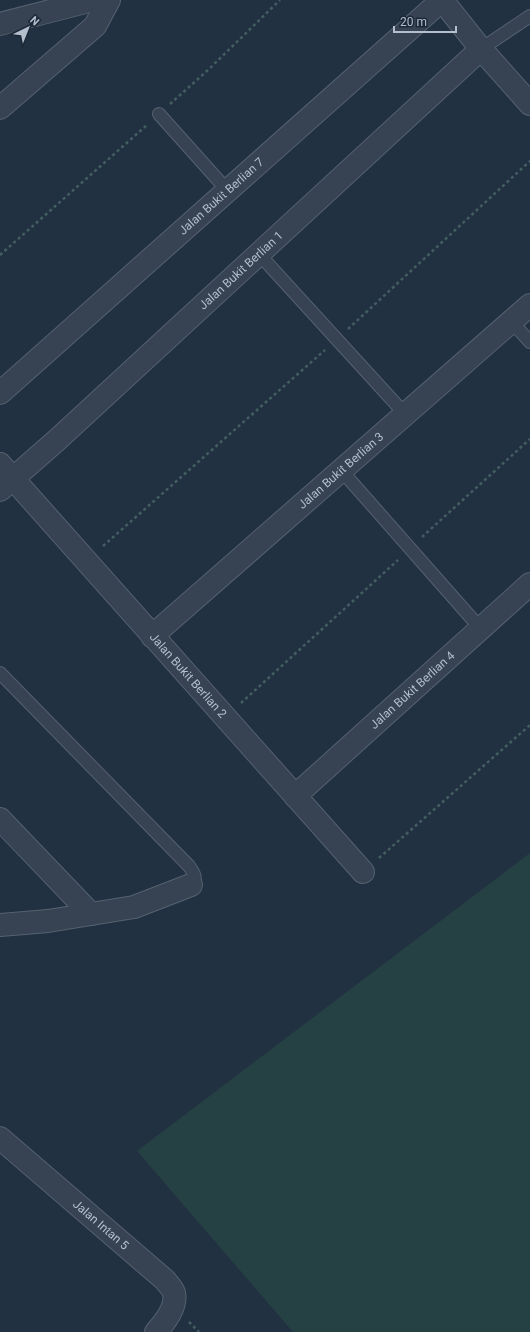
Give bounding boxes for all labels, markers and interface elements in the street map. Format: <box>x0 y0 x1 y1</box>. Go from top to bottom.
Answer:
north arrow <box>8 8 48 48</box>
scale bar <box>394 8 456 34</box>
text: N <box>27 14 42 29</box>
text: 20 m <box>400 15 427 29</box>
street label: Jalan Bukit Berlian 7 <box>176 155 267 238</box>
street label: Jalan Bukit Berlian 1 <box>196 228 286 312</box>
street label: Jalan Bukit Berlian 3 <box>295 429 386 512</box>
street label: Jalan Bukit Berlian 2 <box>147 630 230 721</box>
street label: Jalan Bukit Berlian 4 <box>367 648 458 732</box>
street label: Jalan Intan 5 <box>70 1197 132 1253</box>

